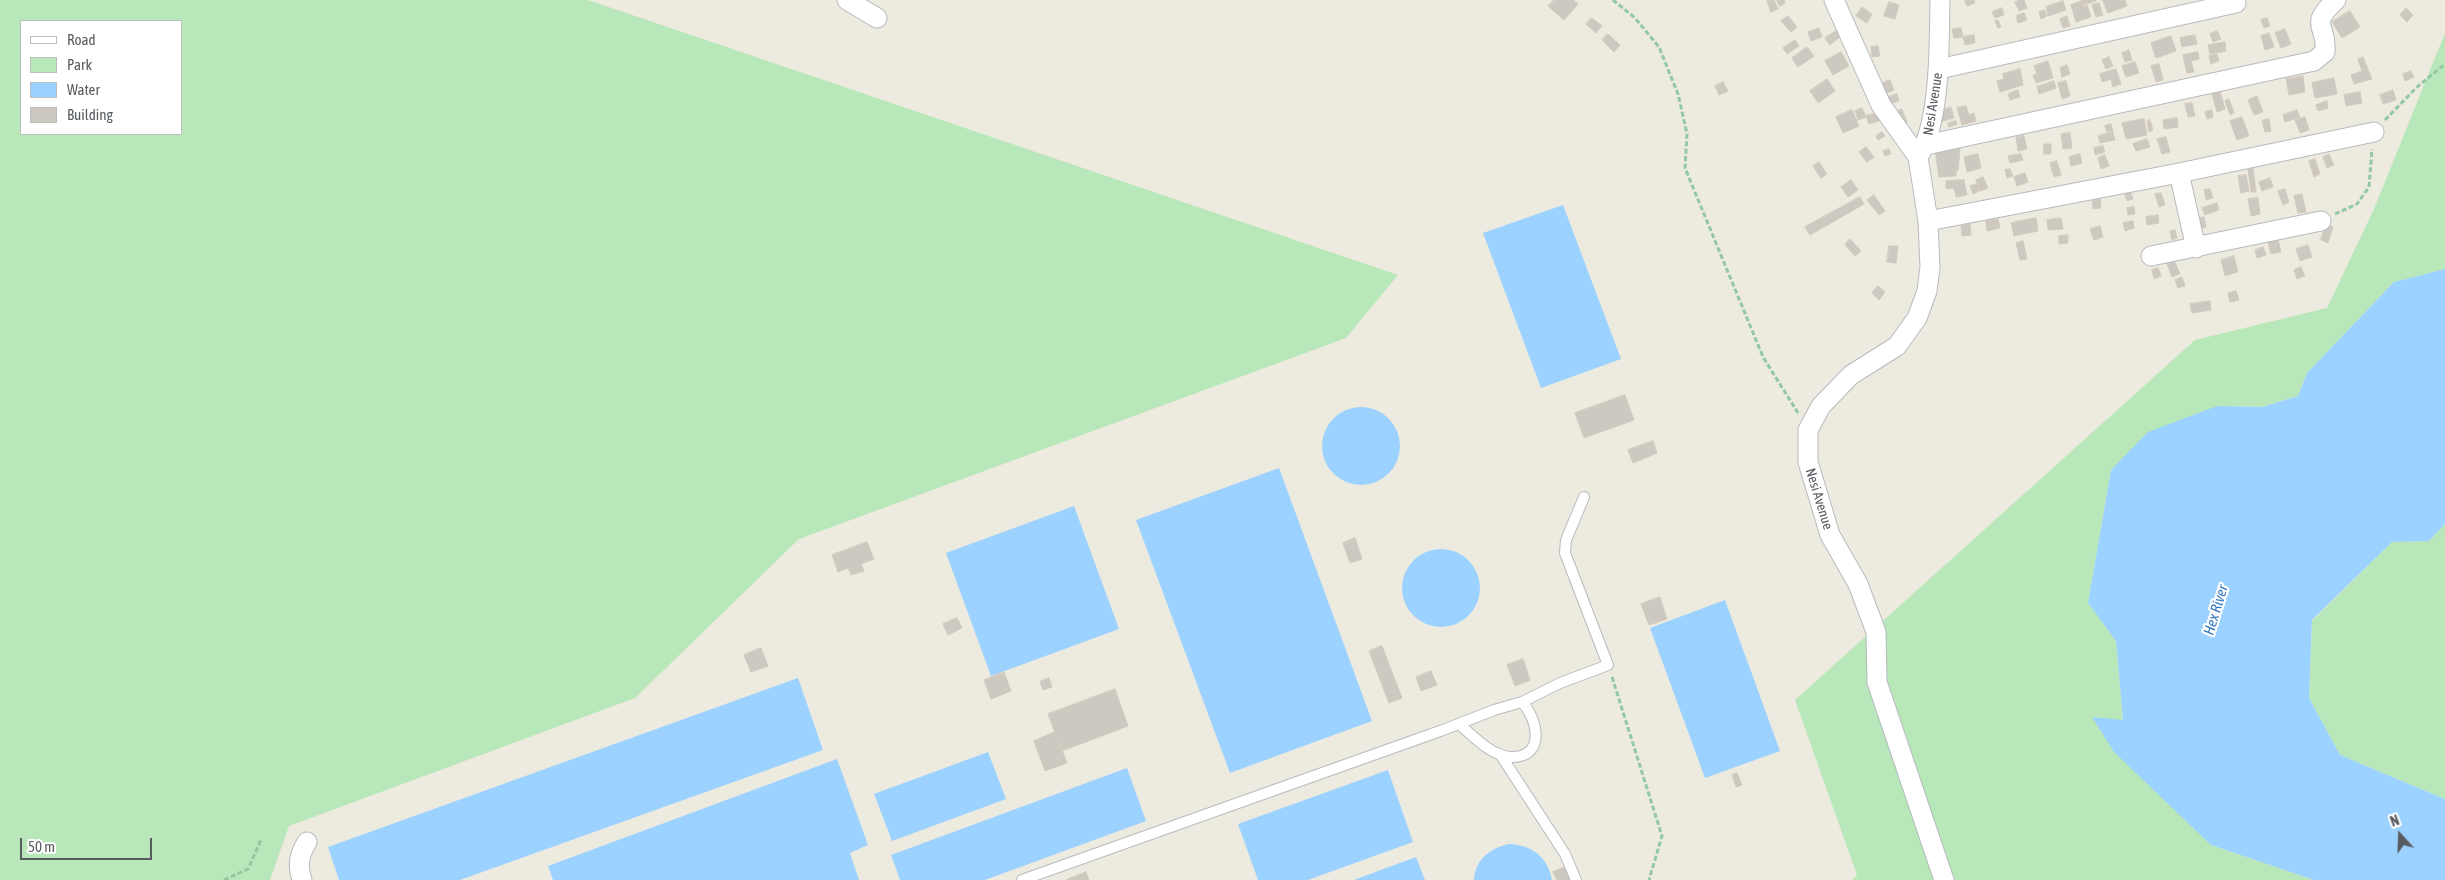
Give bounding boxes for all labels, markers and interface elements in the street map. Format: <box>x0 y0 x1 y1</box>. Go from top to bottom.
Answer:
legend <box>20 20 182 135</box>
text: Road <box>67 31 96 48</box>
text: Park <box>67 56 92 73</box>
street label: Nesi Avenue <box>1920 71 1946 137</box>
text: Water <box>67 81 100 98</box>
text: Building <box>67 106 113 123</box>
street label: Nesi Avenue <box>1802 466 1836 532</box>
water label: Hex River <box>2200 583 2232 637</box>
north arrow <box>2375 810 2425 860</box>
text: N <box>2388 812 2401 830</box>
scale bar <box>22 828 155 860</box>
text: 50 m <box>28 838 55 855</box>

